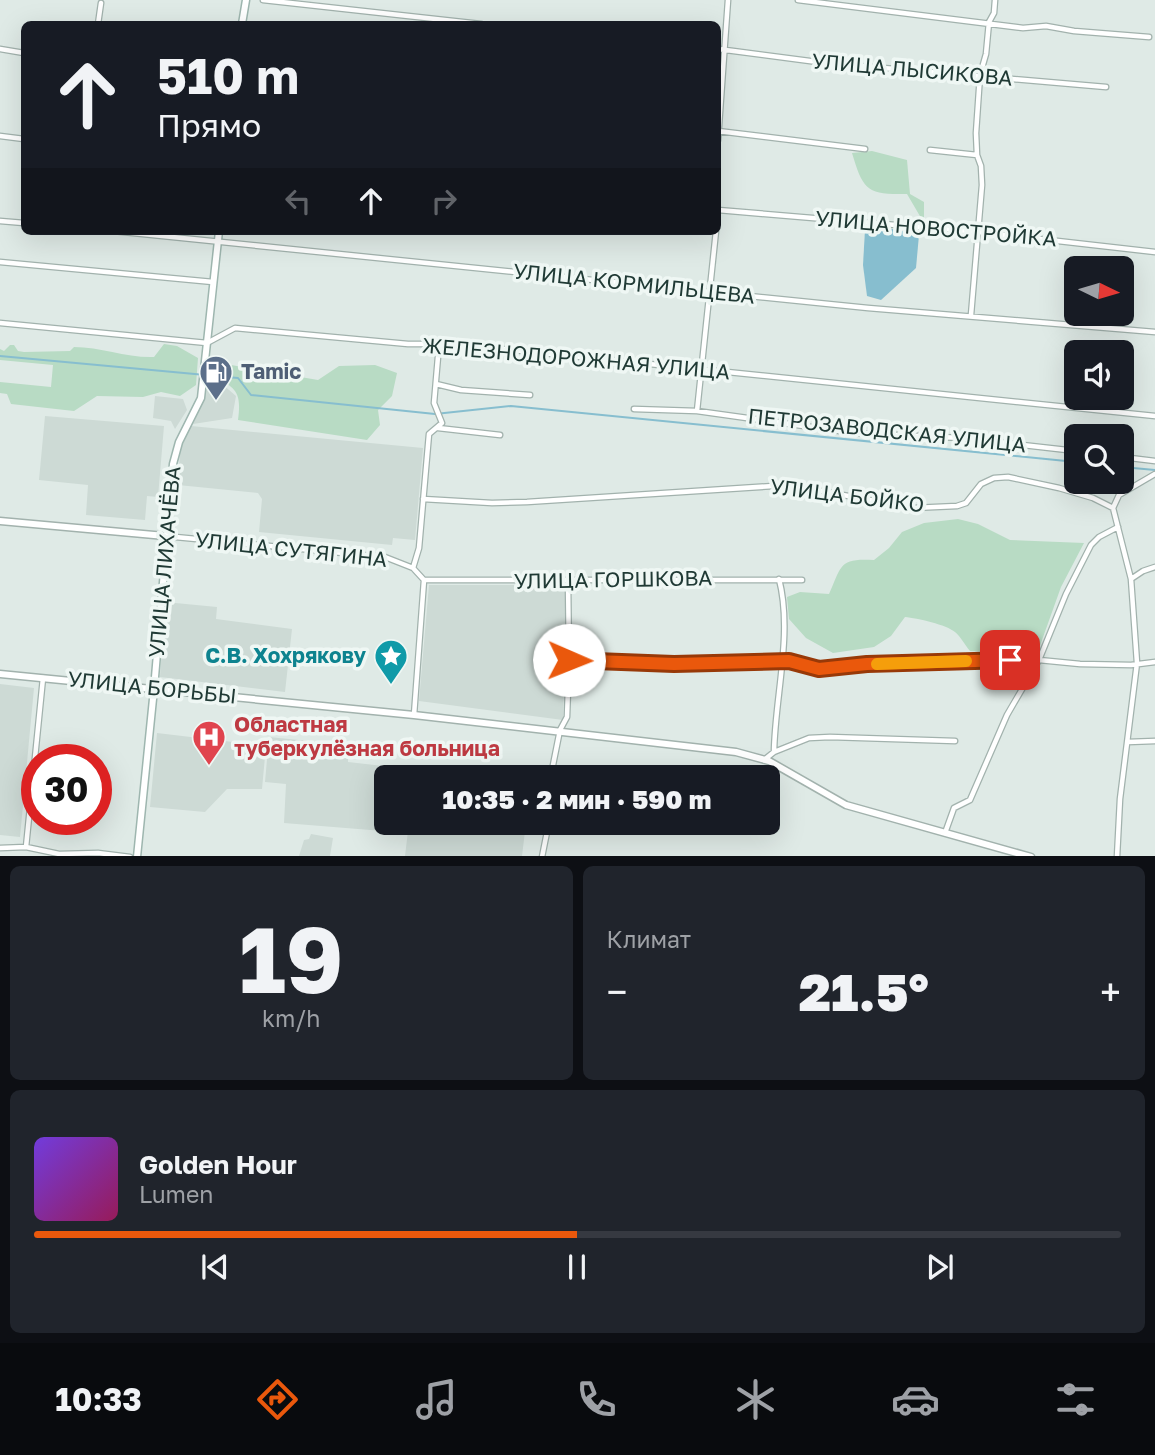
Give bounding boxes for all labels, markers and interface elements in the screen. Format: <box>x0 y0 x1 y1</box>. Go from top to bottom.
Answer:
text: 510 m <box>157 46 299 105</box>
street label: УЛИЦА ЛЫСИКОВА <box>811 47 1013 91</box>
icon: ahead <box>42 49 133 140</box>
text: Прямо <box>157 106 261 144</box>
icon: left <box>279 182 317 220</box>
icon: ahead <box>352 182 390 220</box>
icon: right <box>425 182 463 220</box>
street label: УЛИЦА НОВОСТРОЙКА <box>814 205 1058 252</box>
north arrow <box>1064 256 1134 326</box>
map controls <box>1064 256 1134 494</box>
street label: УЛИЦА КОРМИЛЬЦЕВА <box>512 257 756 309</box>
street label: ЖЕЛЕЗНОДОРОЖНАЯ УЛИЦА <box>421 332 731 384</box>
button: sound <box>1064 340 1134 410</box>
fuel station icon: Tamic <box>197 353 235 402</box>
place label: Tamic <box>241 358 301 384</box>
street label: ПЕТРОЗАВОДСКАЯ УЛИЦА <box>747 402 1028 458</box>
button: search <box>1064 424 1134 494</box>
street label: УЛИЦА ЛИХАЧЁВА <box>143 465 185 659</box>
street label: УЛИЦА БОЙКО <box>769 473 926 517</box>
street label: УЛИЦА СУТЯГИНА <box>194 526 388 572</box>
street label: УЛИЦА ГОРШКОВА <box>514 564 712 594</box>
position arrow <box>532 623 606 697</box>
pin <box>980 630 1040 690</box>
place icon: С.В. Хохрякову <box>372 637 410 686</box>
icon: arrive <box>991 641 1029 679</box>
place label: С.В. Хохрякову <box>205 642 366 668</box>
street label: УЛИЦА БОРЬБЫ <box>66 665 238 709</box>
place label: Областная туберкулёзная больница <box>234 711 500 761</box>
hospital icon: Областная туберкулёзная больница <box>190 718 228 767</box>
speed limit sign: 30 <box>21 744 112 835</box>
text: 10:35 · 2 мин · 590 m <box>443 784 711 815</box>
text: 19 <box>239 904 344 1013</box>
text: Климат <box>607 925 691 953</box>
text: 21.5° <box>799 960 929 1022</box>
text: − <box>607 969 627 1014</box>
text: + <box>1100 969 1121 1014</box>
text: km/h <box>262 1004 321 1032</box>
text: Golden Hour <box>139 1149 297 1180</box>
text: Lumen <box>139 1180 213 1208</box>
icon: previous <box>196 1248 234 1286</box>
icon: pause <box>558 1248 596 1286</box>
icon: next <box>921 1248 959 1286</box>
icon: directions <box>253 1375 302 1424</box>
icon: music <box>412 1375 461 1424</box>
icon: phone <box>572 1375 621 1424</box>
icon: climate <box>731 1375 780 1424</box>
icon: car <box>891 1375 940 1424</box>
icon: filters <box>1051 1375 1100 1424</box>
text: 10:33 <box>55 1380 142 1418</box>

